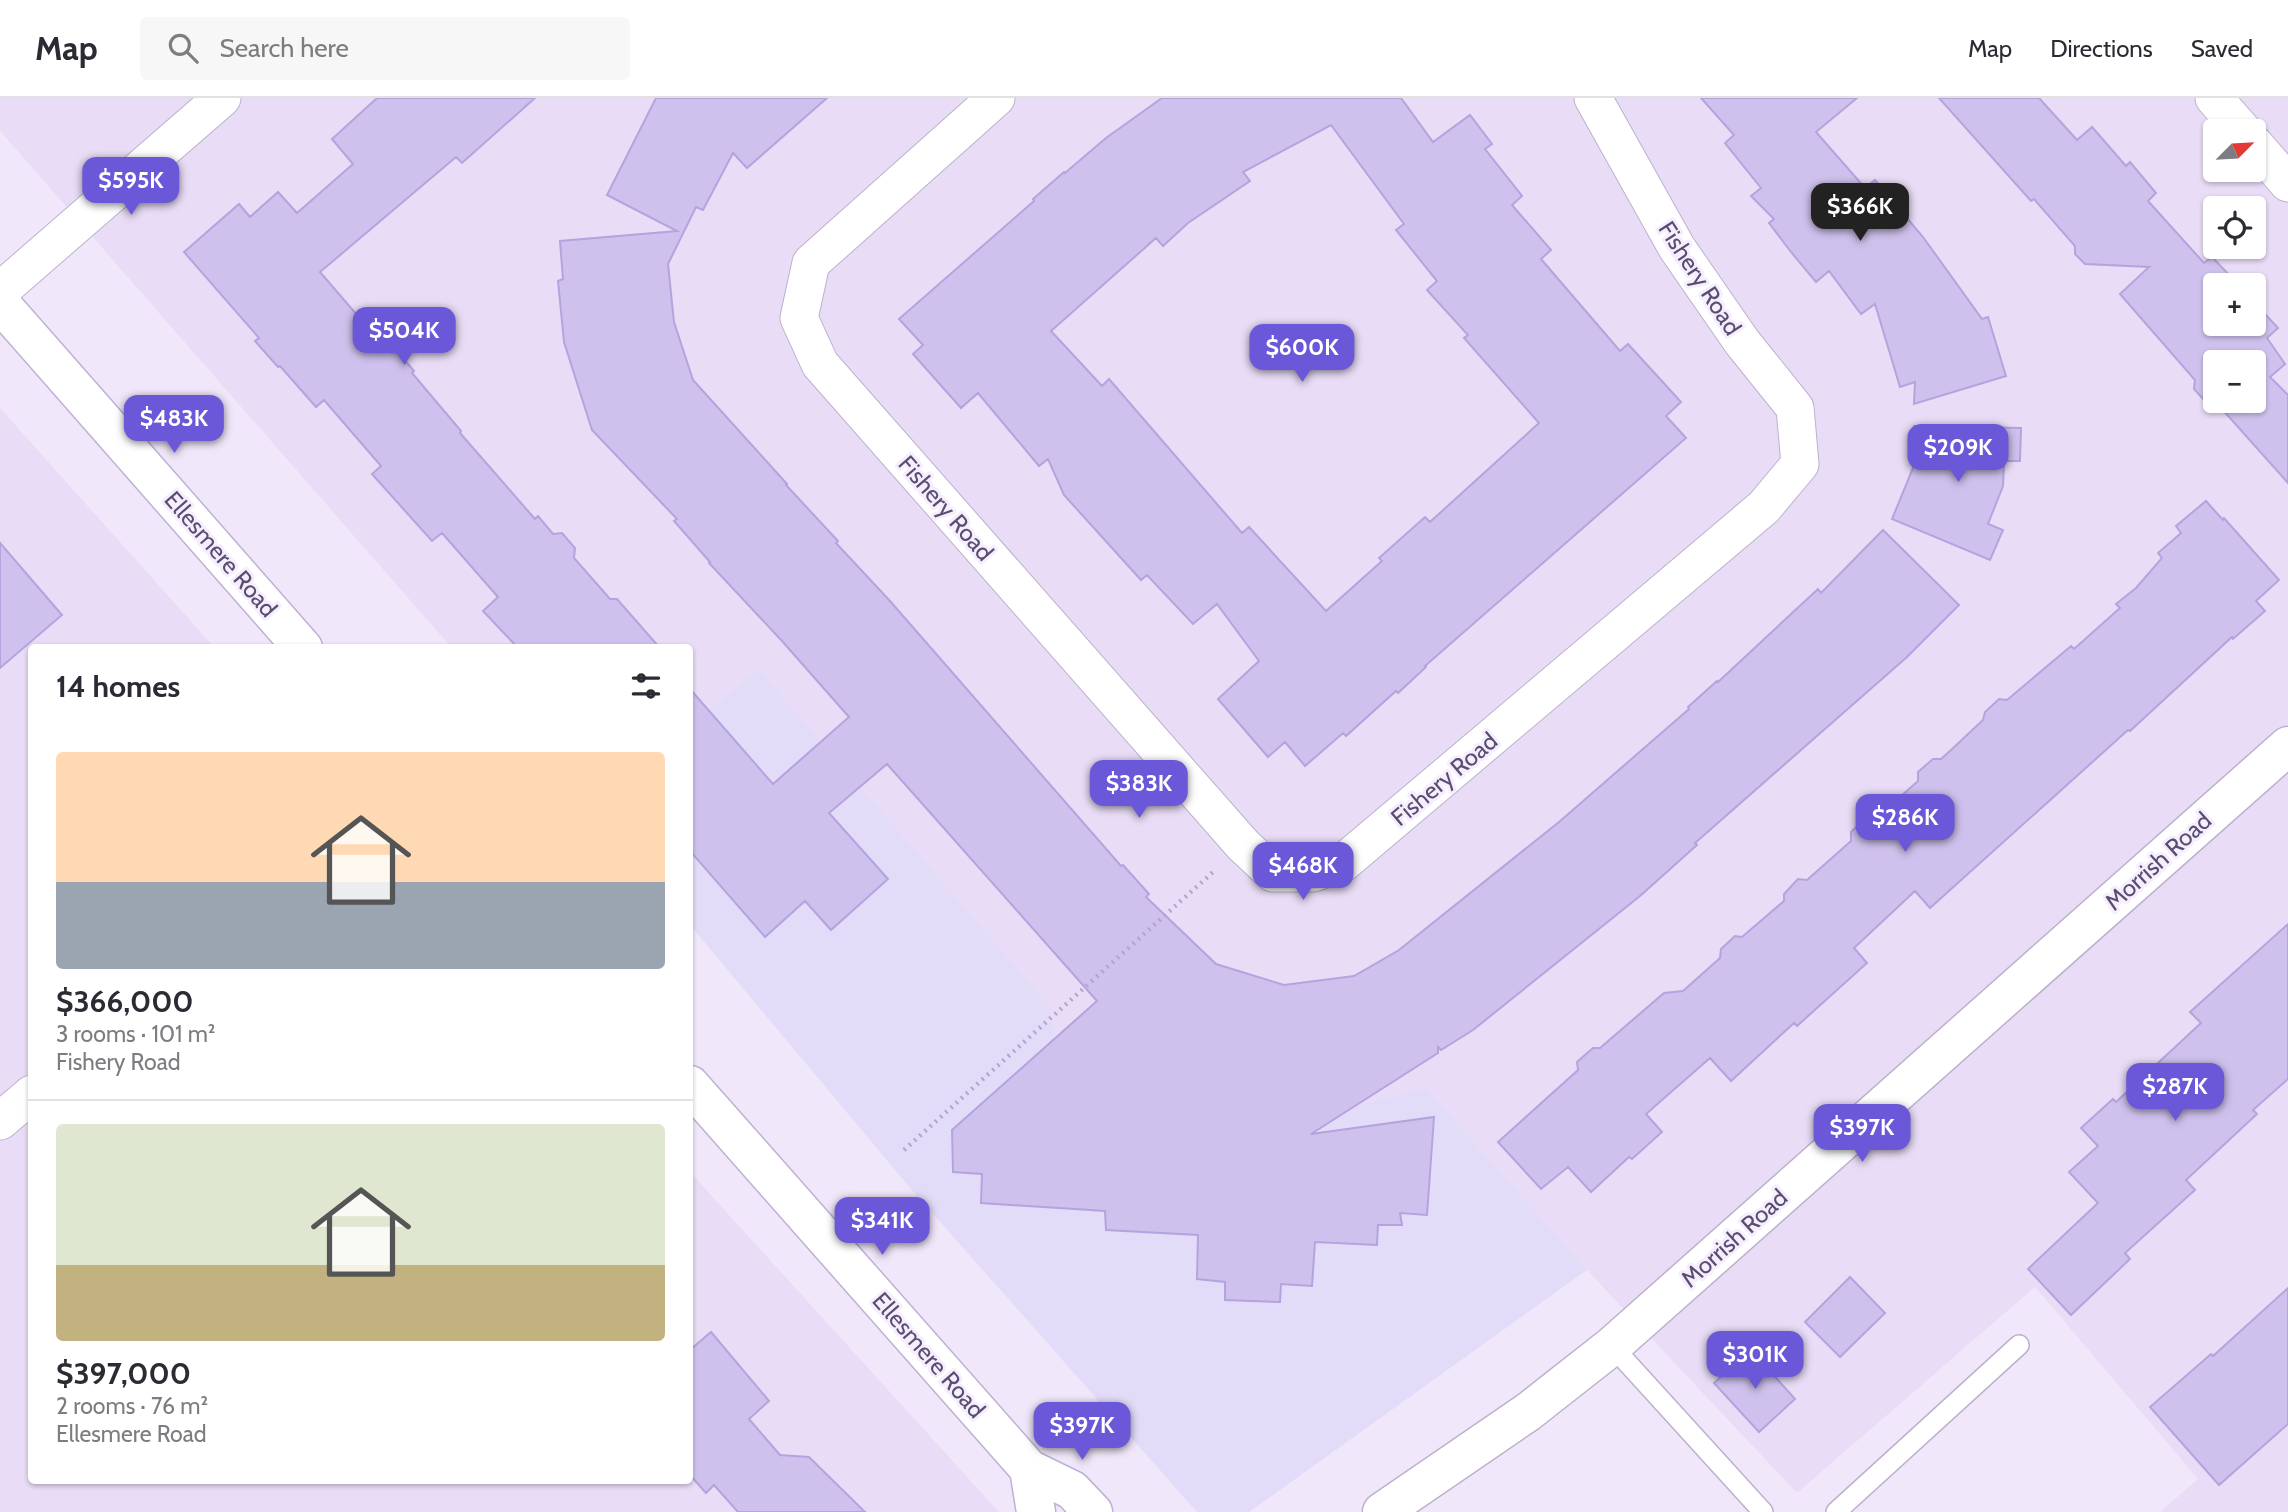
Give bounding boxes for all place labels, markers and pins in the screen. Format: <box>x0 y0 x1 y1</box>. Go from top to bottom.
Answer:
pin: $595K <box>82 158 180 217</box>
pin: $366K <box>1811 184 1909 243</box>
pin: $504K <box>355 308 453 367</box>
pin: $600K <box>1253 324 1351 384</box>
pin: $483K <box>125 396 223 455</box>
pin: $209K <box>1909 424 2007 484</box>
pin: $383K <box>1090 760 1188 820</box>
pin: $286K <box>1856 794 1954 854</box>
pin: $468K <box>1254 842 1352 902</box>
pin: $287K <box>2126 1063 2224 1123</box>
pin: $397K <box>1813 1104 1911 1164</box>
pin: $341K <box>833 1198 931 1257</box>
pin: $301K <box>1706 1332 1804 1391</box>
pin: $397K <box>1033 1402 1131 1462</box>

